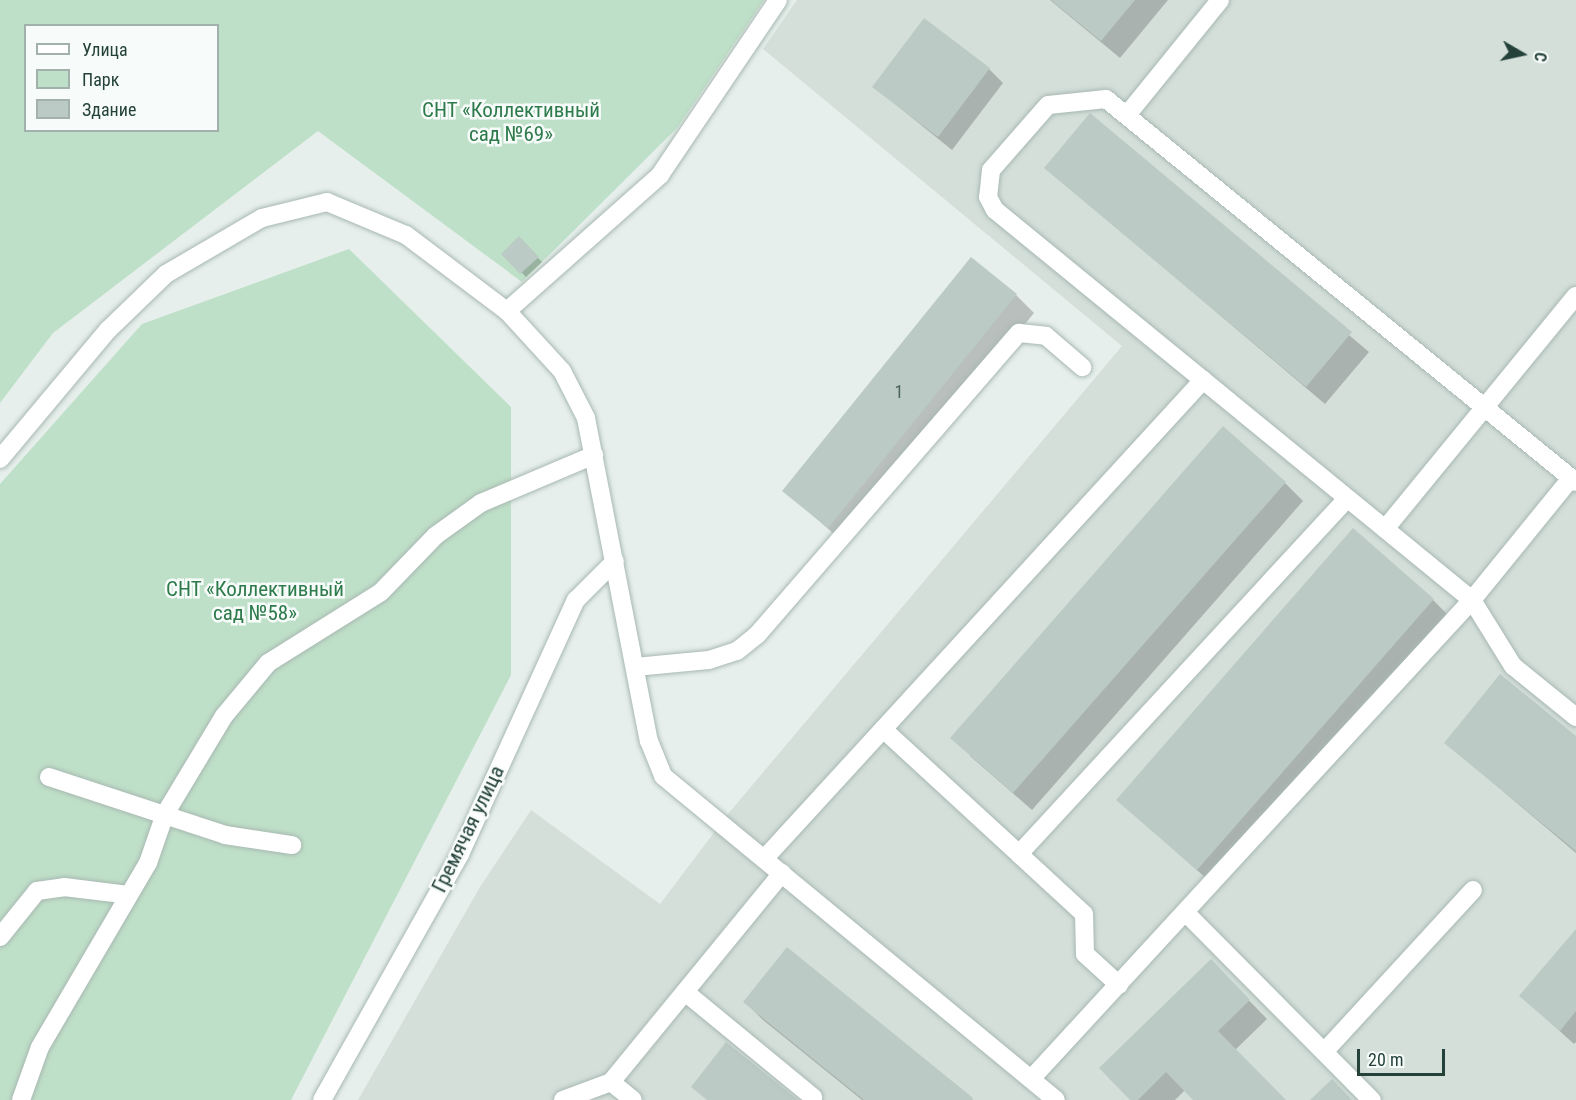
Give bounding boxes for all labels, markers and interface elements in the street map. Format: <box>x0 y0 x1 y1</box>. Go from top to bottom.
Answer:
legend <box>24 24 219 132</box>
north arrow <box>1492 24 1552 84</box>
text: Улица <box>82 39 128 60</box>
text: С <box>1530 51 1550 63</box>
text: Парк <box>82 69 119 90</box>
park label: СНТ «Коллективный сад №69» <box>422 97 600 147</box>
text: Здание <box>82 99 136 120</box>
house number: 1 <box>895 381 903 403</box>
park label: СНТ «Коллективный сад №58» <box>166 576 344 626</box>
street label: Гремячая улица <box>426 761 510 897</box>
scale bar <box>1360 1037 1448 1075</box>
text: 20 m <box>1368 1049 1403 1070</box>

